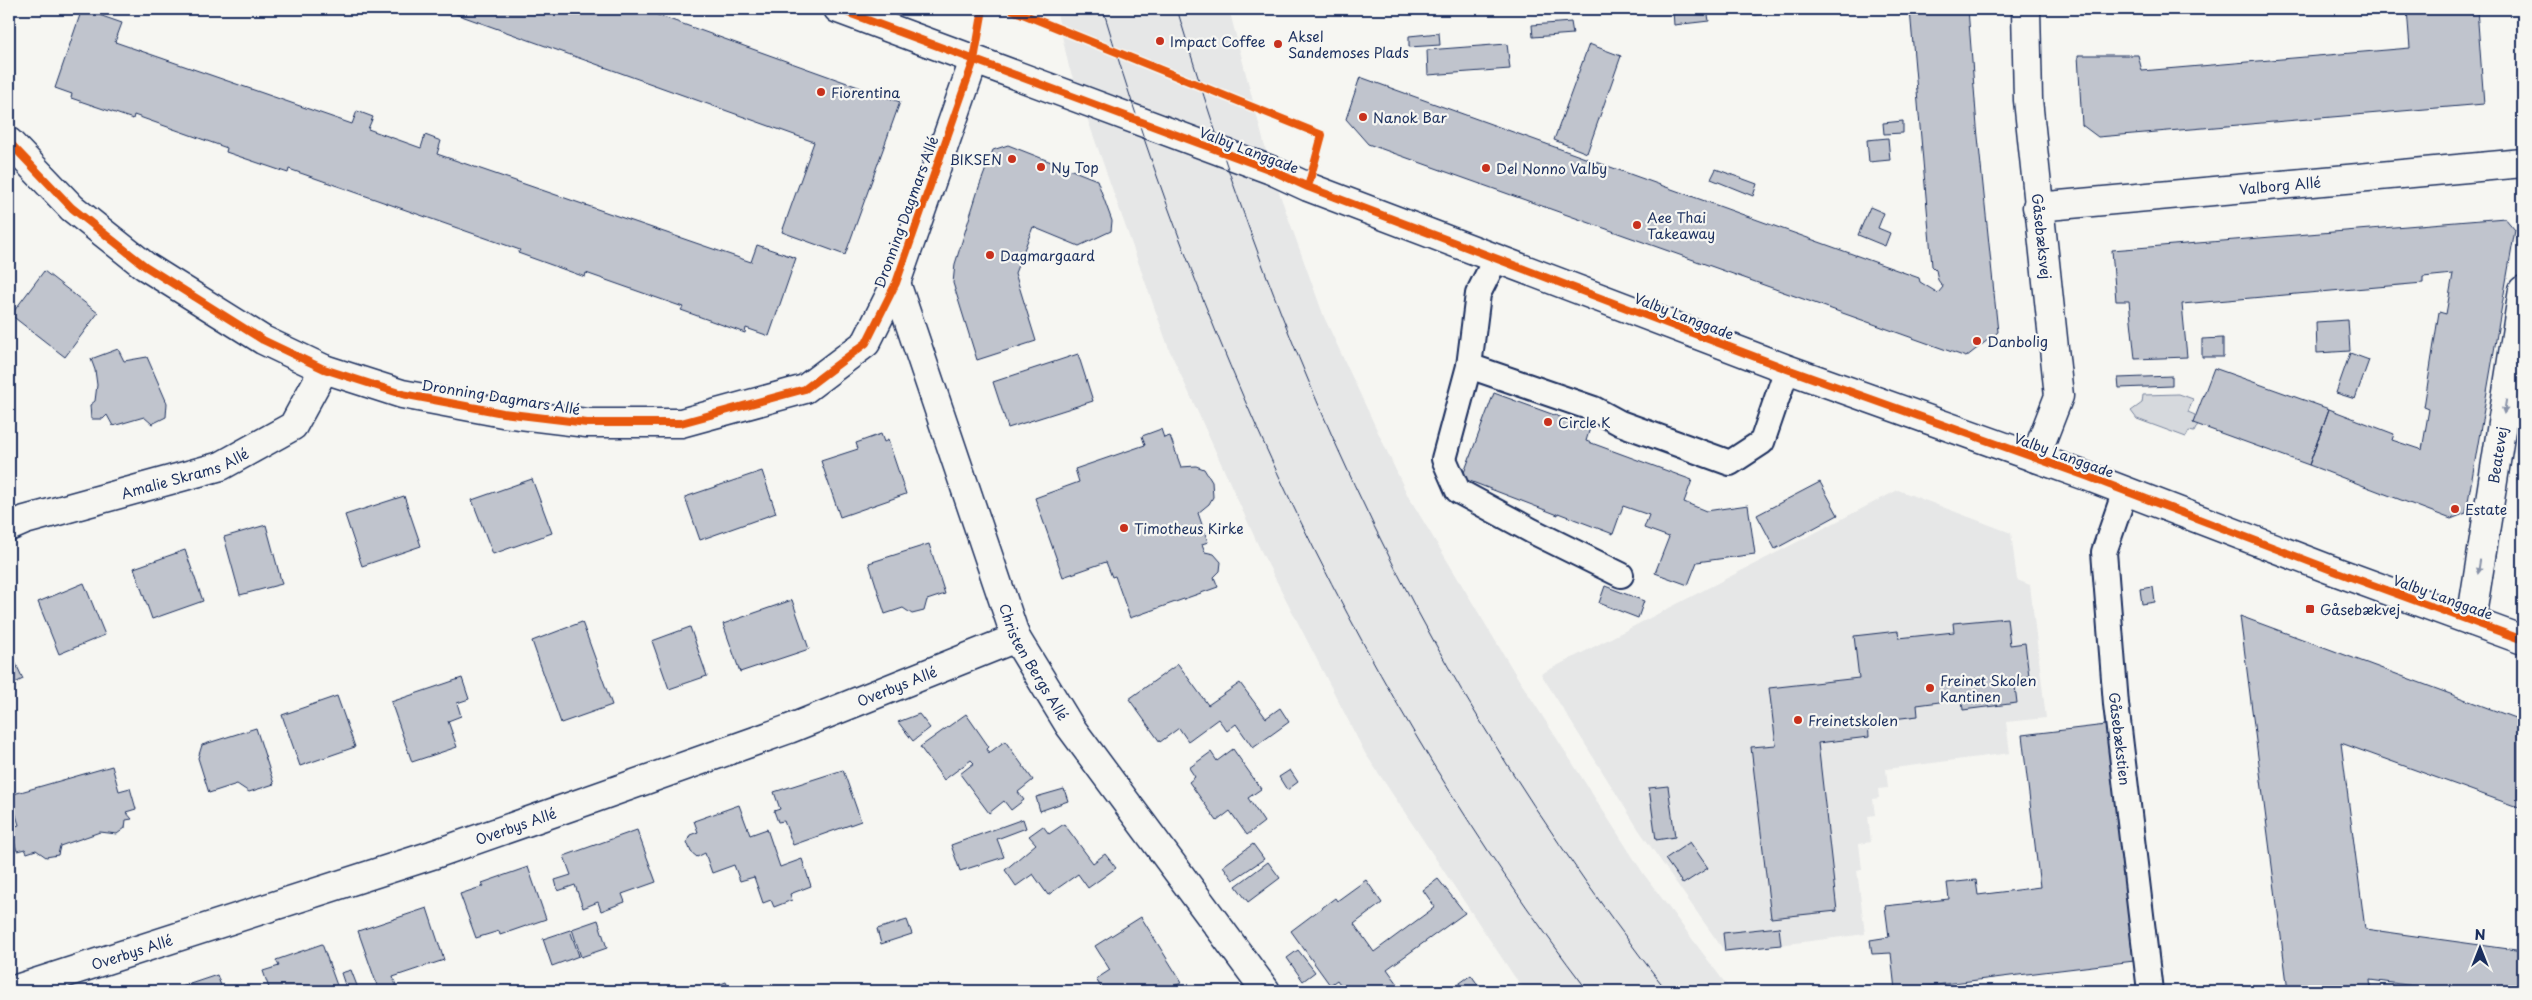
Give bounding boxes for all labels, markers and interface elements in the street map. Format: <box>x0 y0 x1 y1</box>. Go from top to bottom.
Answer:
place label: Aksel Sandemoses Plads <box>1288 26 1409 63</box>
place label: Impact Coffee <box>1170 31 1266 52</box>
marker: Impact Coffee <box>1154 35 1166 47</box>
marker: Aksel Sandemoses Plads <box>1272 38 1284 50</box>
place label: Fiorentina <box>831 82 900 103</box>
marker: Fiorentina <box>815 86 827 98</box>
place label: Nanok Bar <box>1373 107 1447 128</box>
marker: Nanok Bar <box>1357 111 1369 123</box>
street label: Valby Langgade <box>1196 121 1302 179</box>
street label: Dronning Dagmars Allé <box>869 133 943 291</box>
place label: BIKSEN <box>949 149 1002 170</box>
marker: BIKSEN <box>1006 153 1018 165</box>
place label: Ny Top <box>1051 157 1099 178</box>
place label: Del Nonno Valby <box>1496 158 1607 179</box>
marker: Ny Top <box>1035 161 1047 173</box>
marker: Del Nonno Valby <box>1480 162 1492 174</box>
street label: Valborg Allé <box>2238 171 2322 199</box>
street label: Gåsebæksvej <box>2027 192 2057 280</box>
place label: Aee Thai Takeaway <box>1647 207 1715 244</box>
marker: Aee Thai Takeaway <box>1631 219 1643 231</box>
place label: Dagmargaard <box>1000 245 1095 266</box>
marker: Dagmargaard <box>984 249 996 261</box>
street label: Valby Langgade <box>1631 287 1737 345</box>
place label: Danbolig <box>1987 331 2048 352</box>
marker: Danbolig <box>1971 335 1983 347</box>
street label: Dronning Dagmars Allé <box>420 374 582 420</box>
one-way arrow <box>2500 399 2508 415</box>
place label: Circle K <box>1558 412 1611 433</box>
marker: Circle K <box>1542 416 1554 428</box>
street label: Beatevej <box>2482 425 2512 485</box>
street label: Valby Langgade <box>2011 427 2117 483</box>
street label: Amalie Skrams Allé <box>119 442 253 504</box>
place label: Estate <box>2465 499 2507 520</box>
marker: Estate <box>2449 503 2461 515</box>
place label: Timotheus Kirke <box>1134 518 1244 539</box>
marker: Timotheus Kirke <box>1118 522 1130 534</box>
one-way arrow <box>2475 560 2483 576</box>
street label: Valby Langgade <box>2390 569 2496 625</box>
place label: Gåsebækvej <box>2320 599 2400 620</box>
street label: Christen Bergs Allé <box>995 601 1074 724</box>
marker: Gåsebækvej <box>2304 603 2316 615</box>
street label: Overbys Allé <box>854 660 940 711</box>
place label: Freinet Skolen Kantinen <box>1940 670 2037 707</box>
marker: Freinet Skolen Kantinen <box>1924 682 1936 694</box>
street label: Gåsebækstien <box>2105 691 2136 786</box>
place label: Freinetskolen <box>1808 710 1898 731</box>
marker: Freinetskolen <box>1792 714 1804 726</box>
street label: Overbys Allé <box>472 802 559 850</box>
north arrow <box>2454 922 2504 972</box>
text: N <box>2474 924 2486 945</box>
street label: Overbys Allé <box>88 929 176 975</box>

